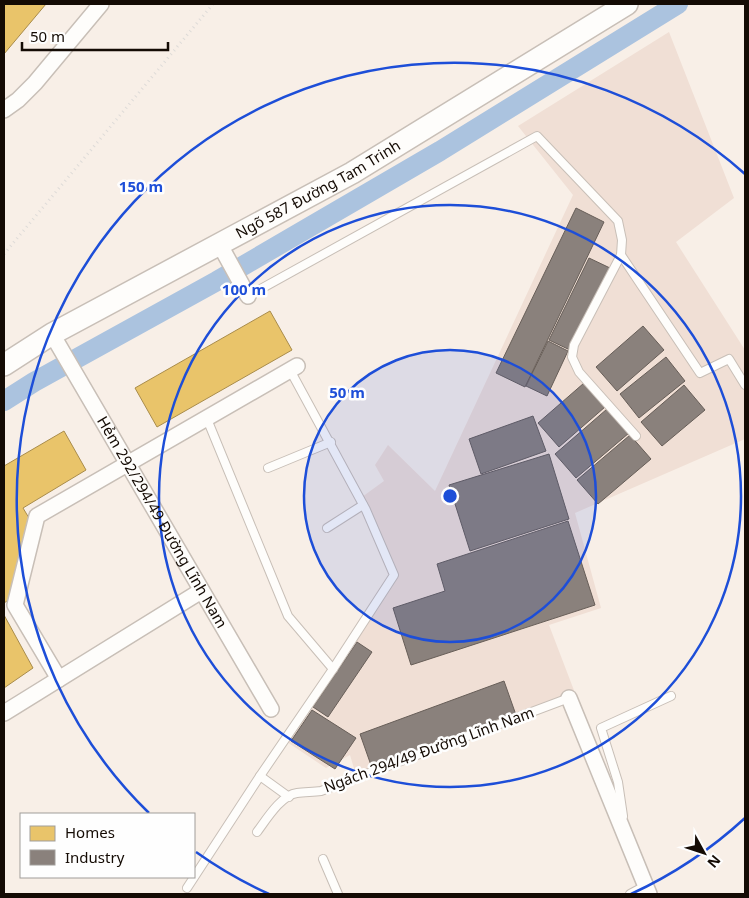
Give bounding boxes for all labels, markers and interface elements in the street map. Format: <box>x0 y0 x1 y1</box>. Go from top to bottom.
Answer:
scale bar <box>22 20 169 52</box>
text: 50 m <box>30 26 65 46</box>
street label: Ngõ 587 Đường Tam Trinh <box>232 135 404 243</box>
text: 150 m <box>119 176 163 196</box>
text: 100 m <box>222 279 266 299</box>
text: 50 m <box>329 382 365 402</box>
street label: Hẻm 292/294/49 Đường Lĩnh Nam <box>93 412 233 631</box>
centre of rings <box>441 487 459 505</box>
street label: Ngách 294/49 Đường Lĩnh Nam <box>321 702 537 797</box>
legend <box>20 813 195 878</box>
text: Homes <box>65 822 115 842</box>
north arrow <box>679 828 729 878</box>
text: Industry <box>65 847 125 867</box>
text: N <box>703 851 725 872</box>

